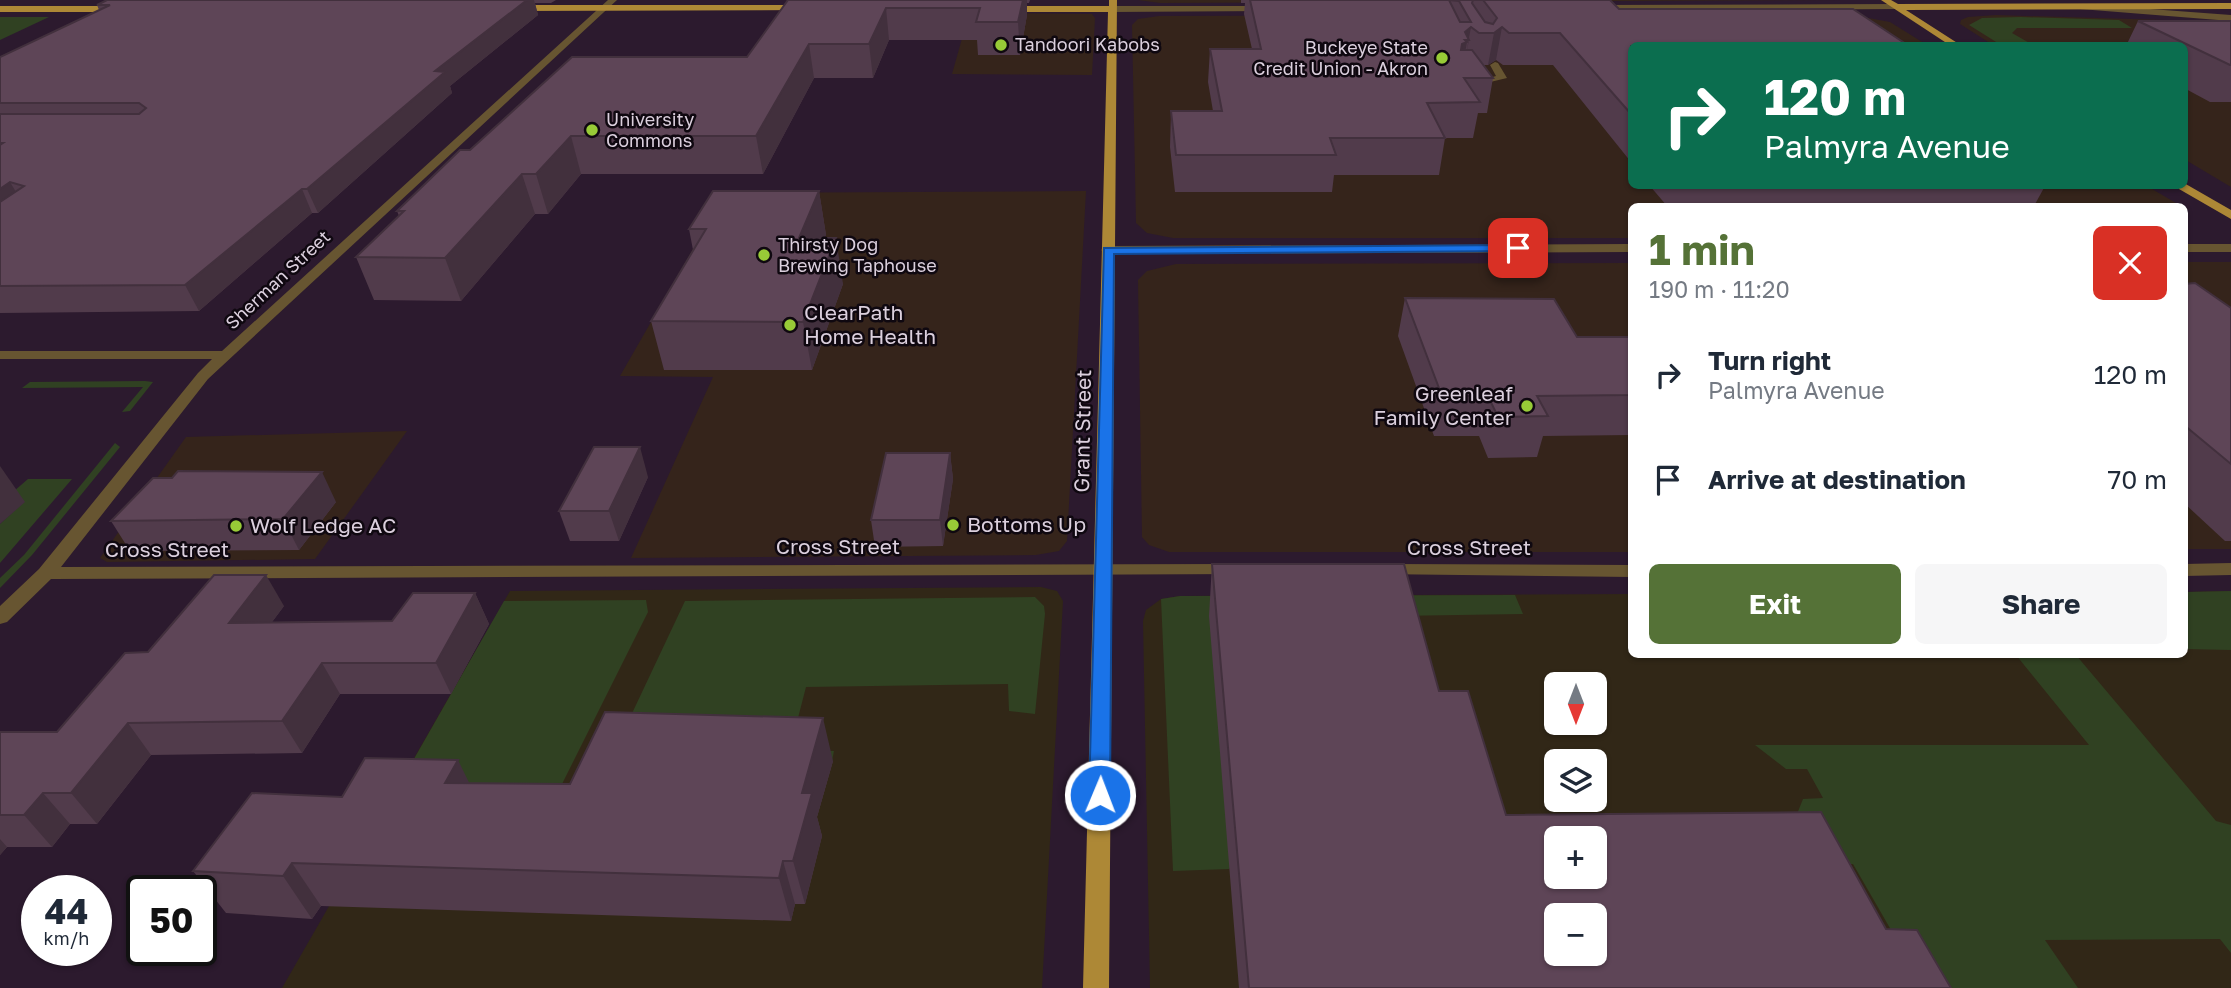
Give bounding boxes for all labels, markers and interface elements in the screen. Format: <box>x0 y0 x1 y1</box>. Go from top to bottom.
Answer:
place label: Tandoori Kabobs <box>1015 33 1160 55</box>
place label: Buckeye State Credit Union - Akron <box>1253 36 1428 79</box>
marker: Tandoori Kabobs <box>993 37 1009 53</box>
marker: Buckeye State Credit Union - Akron <box>1434 50 1450 66</box>
text: 120 m <box>1764 67 1906 126</box>
icon: right <box>1649 70 1740 161</box>
place label: University Commons <box>606 108 694 151</box>
marker: University Commons <box>584 122 600 138</box>
text: Palmyra Avenue <box>1764 127 2010 165</box>
pin <box>1488 218 1548 278</box>
text: 1 min <box>1649 224 1755 274</box>
street label: Sherman Street <box>220 225 334 333</box>
button: close <box>2093 226 2167 300</box>
icon: arrive <box>1499 229 1537 267</box>
place label: Thirsty Dog Brewing Taphouse <box>778 233 937 276</box>
marker: Thirsty Dog Brewing Taphouse <box>756 247 772 263</box>
text: 190 m · 11:20 <box>1649 275 1790 303</box>
place label: ClearPath Home Health <box>804 299 936 349</box>
marker: ClearPath Home Health <box>782 317 798 333</box>
text: Turn right <box>1708 345 1831 376</box>
icon: right <box>1649 356 1687 394</box>
text: 120 m <box>2094 359 2167 390</box>
street label: Grant Street <box>1068 369 1096 493</box>
text: Palmyra Avenue <box>1708 376 1885 404</box>
place label: Greenleaf Family Center <box>1374 380 1513 430</box>
marker: Greenleaf Family Center <box>1519 398 1535 414</box>
icon: arrive <box>1649 461 1687 499</box>
text: Arrive at destination <box>1708 464 1966 495</box>
text: 70 m <box>2108 464 2167 495</box>
place label: Bottoms Up <box>967 511 1086 537</box>
place label: Wolf Ledge AC <box>250 512 396 538</box>
marker: Bottoms Up <box>945 517 961 533</box>
marker: Wolf Ledge AC <box>228 518 244 534</box>
street label: Cross Street <box>776 533 900 559</box>
street label: Cross Street <box>1407 534 1531 560</box>
street label: Cross Street <box>105 536 229 562</box>
button: Exit <box>1649 564 1901 644</box>
button: Share <box>1915 564 2167 644</box>
north arrow <box>1544 672 1606 735</box>
map controls <box>1544 672 1607 966</box>
button: layers <box>1544 749 1607 812</box>
position arrow <box>1063 758 1137 832</box>
button: + <box>1544 826 1607 889</box>
speed limit sign: 50 <box>126 875 217 966</box>
text: 44 <box>45 890 88 932</box>
button: − <box>1544 903 1607 966</box>
text: km/h <box>44 927 89 949</box>

